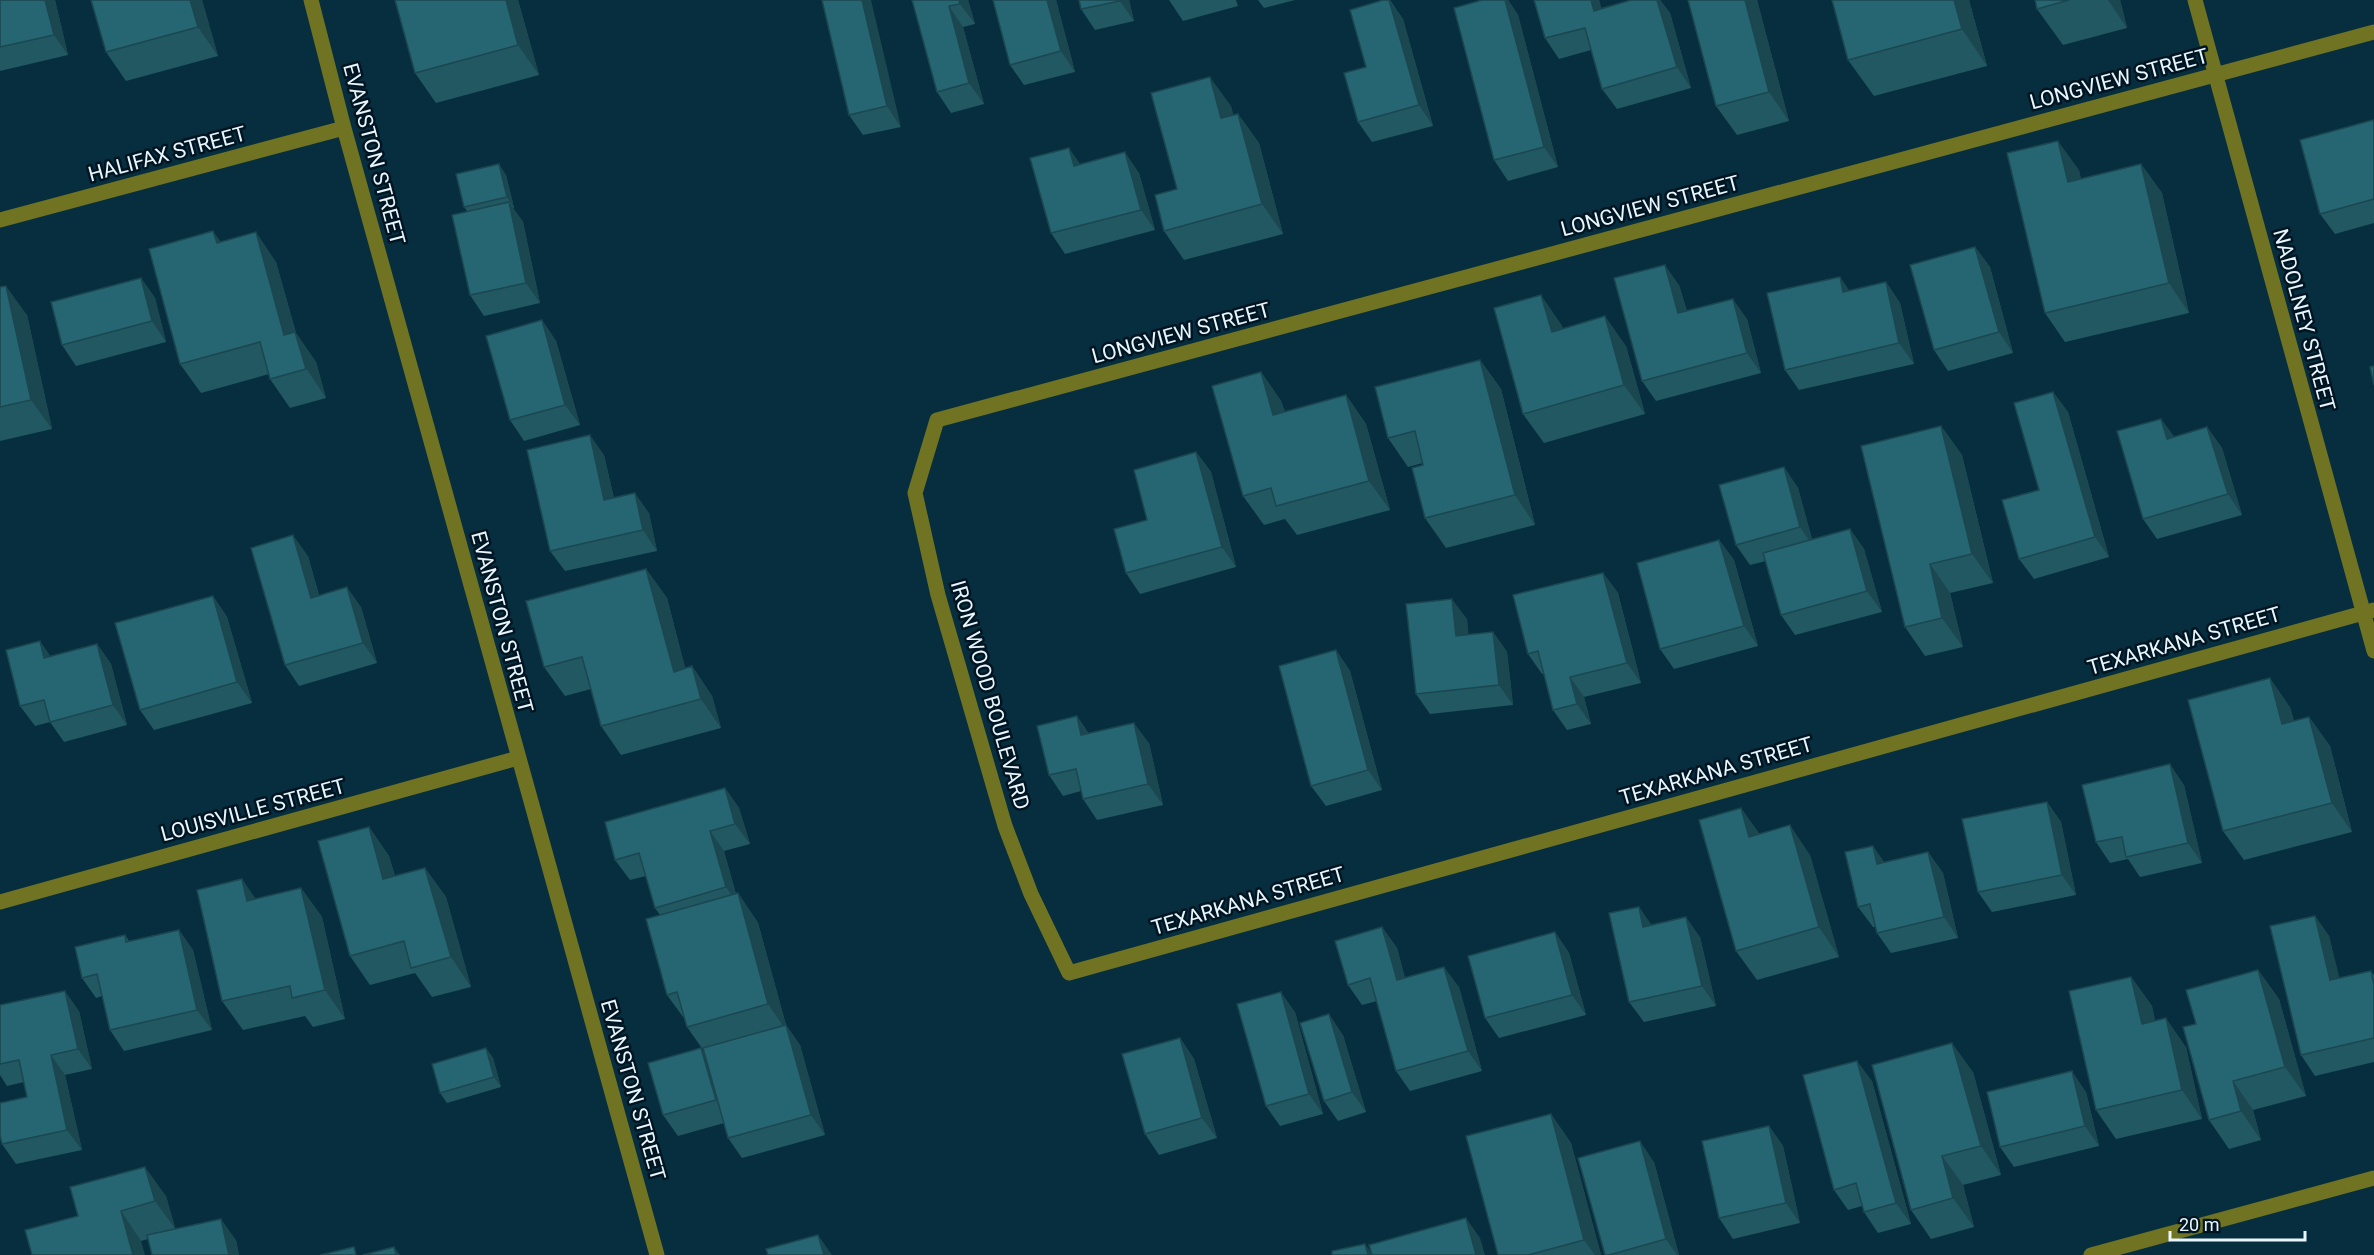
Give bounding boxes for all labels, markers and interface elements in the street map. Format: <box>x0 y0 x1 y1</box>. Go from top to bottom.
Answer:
street label: LONGVIEW STREET <box>2027 44 2211 114</box>
street label: EVANSTON STREET <box>338 61 410 248</box>
street label: HALIFAX STREET <box>85 121 249 187</box>
street label: LONGVIEW STREET <box>1558 171 1742 241</box>
street label: NADOLNEY STREET <box>2268 226 2340 414</box>
street label: LONGVIEW STREET <box>1089 298 1273 368</box>
street label: EVANSTON STREET <box>466 529 538 716</box>
street label: IRON WOOD BOULEVARD <box>946 578 1034 812</box>
street label: TEXARKANA STREET <box>2085 602 2284 680</box>
street label: TEXARKANA STREET <box>1617 732 1816 810</box>
street label: LOUISVILLE STREET <box>158 774 348 846</box>
street label: TEXARKANA STREET <box>1149 862 1348 940</box>
street label: EVANSTON STREET <box>596 997 670 1184</box>
scale bar <box>2170 1204 2305 1242</box>
text: 20 m <box>2179 1214 2219 1235</box>

